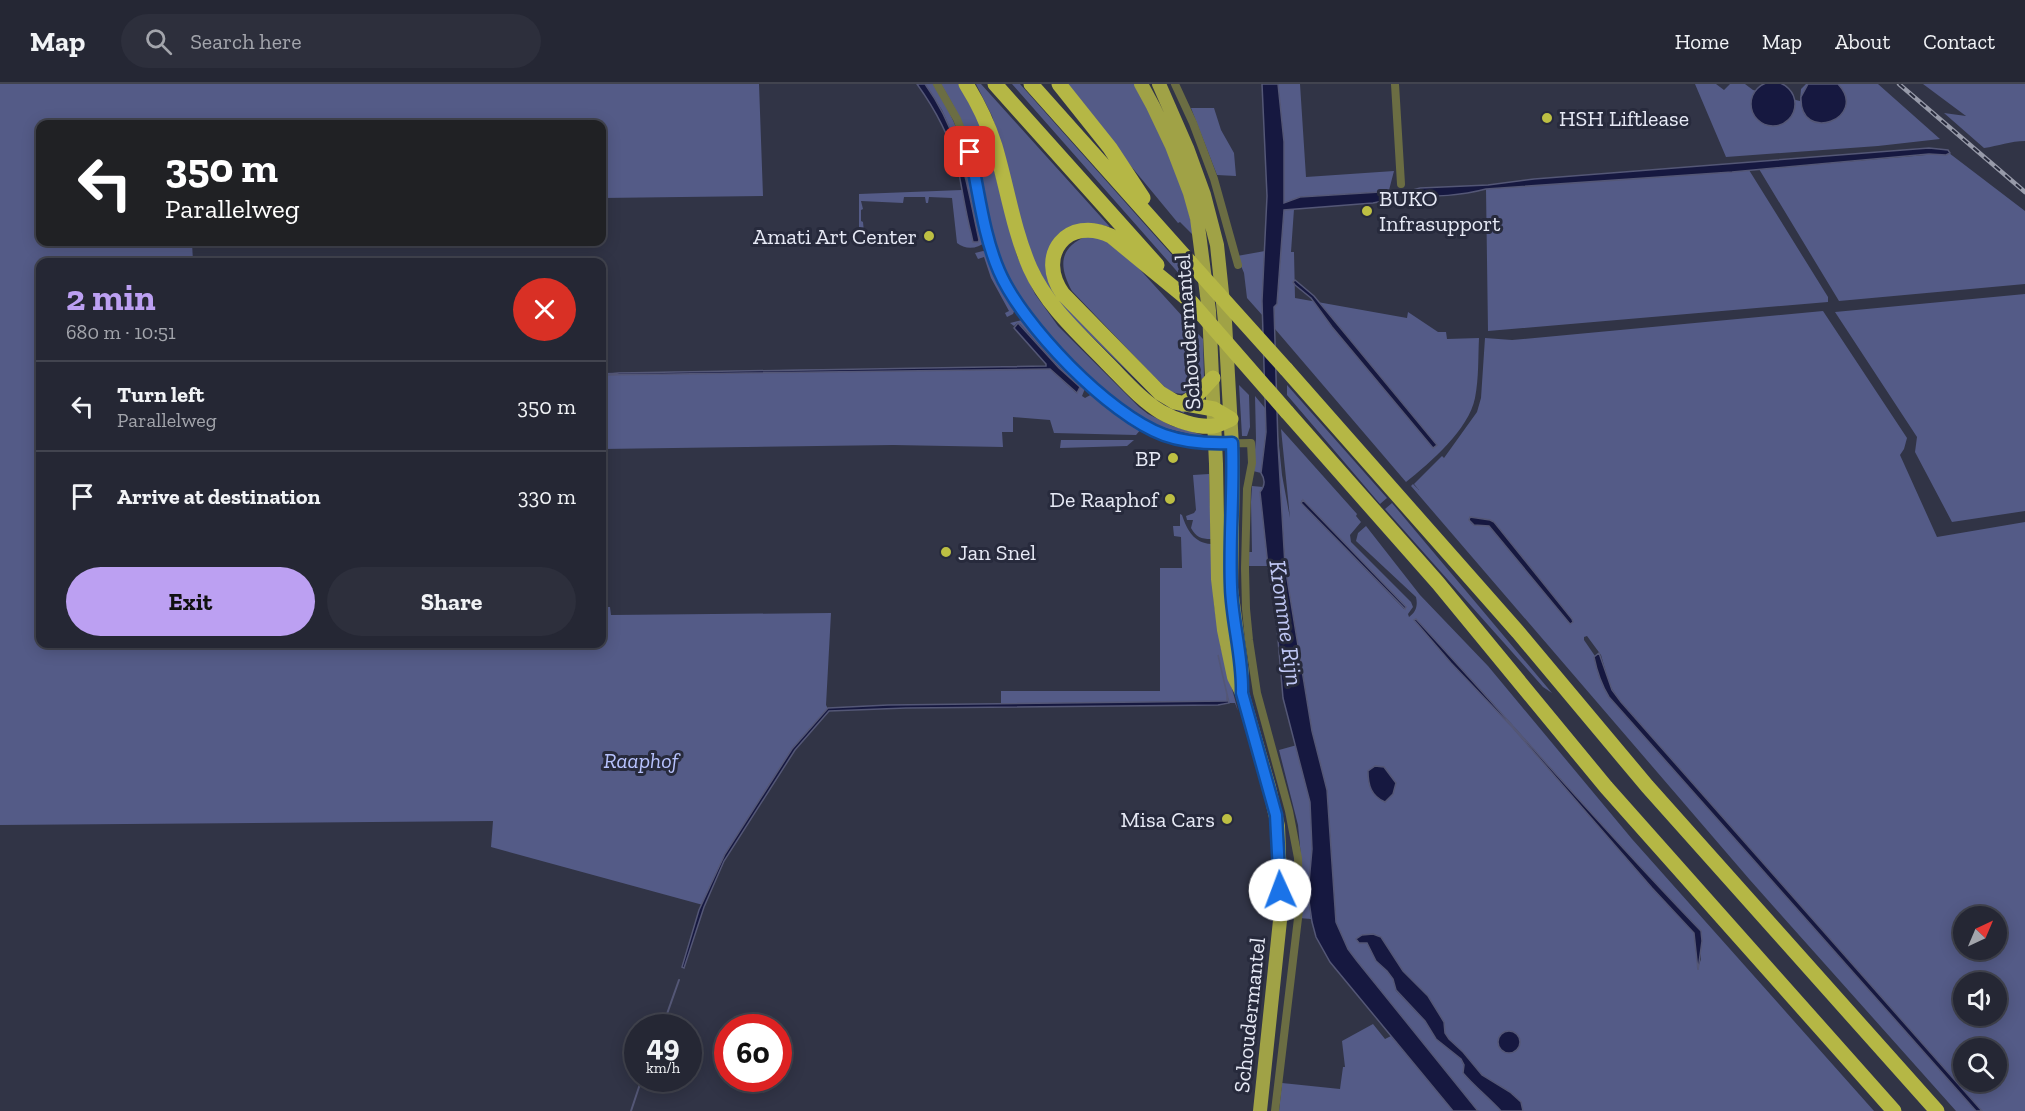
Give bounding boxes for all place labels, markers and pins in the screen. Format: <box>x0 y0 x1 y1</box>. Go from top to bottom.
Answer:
place label: HSH Liftlease <box>1559 105 1689 132</box>
marker: HSH Liftlease <box>1540 111 1554 125</box>
pin <box>944 126 995 177</box>
place label: BUKO Infrasupport <box>1379 185 1501 237</box>
marker: BUKO Infrasupport <box>1360 204 1374 218</box>
place label: Amati Art Center <box>753 223 917 250</box>
marker: Amati Art Center <box>922 229 936 243</box>
place label: BP <box>1135 445 1161 472</box>
marker: BP <box>1166 451 1180 465</box>
place label: De Raaphof <box>1050 486 1160 513</box>
marker: De Raaphof <box>1163 492 1177 506</box>
place label: Jan Snel <box>958 539 1036 566</box>
marker: Jan Snel <box>939 545 953 559</box>
place label: Misa Cars <box>1120 806 1215 833</box>
marker: Misa Cars <box>1220 812 1234 826</box>

